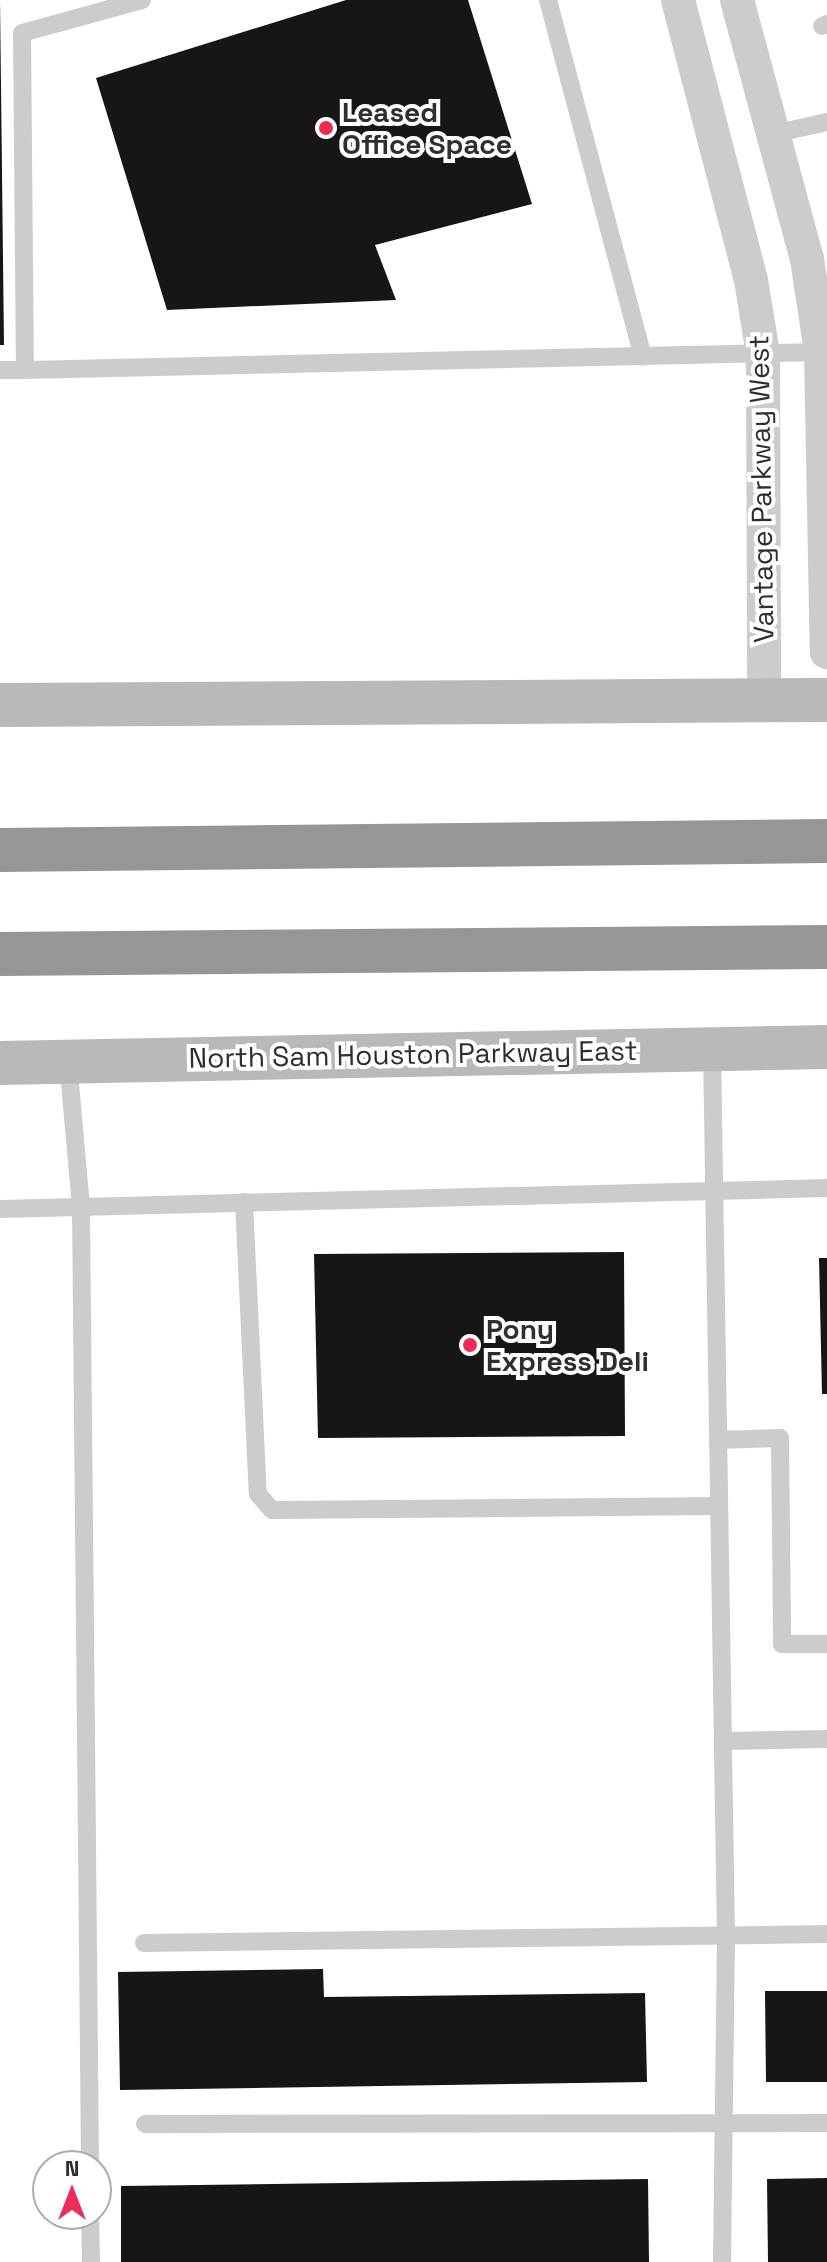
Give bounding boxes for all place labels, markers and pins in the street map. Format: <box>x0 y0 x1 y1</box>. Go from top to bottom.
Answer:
place label: Leased Office Space <box>342 95 512 161</box>
marker: Leased Office Space <box>317 119 335 137</box>
place label: Pony Express Deli <box>486 1312 649 1378</box>
marker: Pony Express Deli <box>461 1336 479 1354</box>

